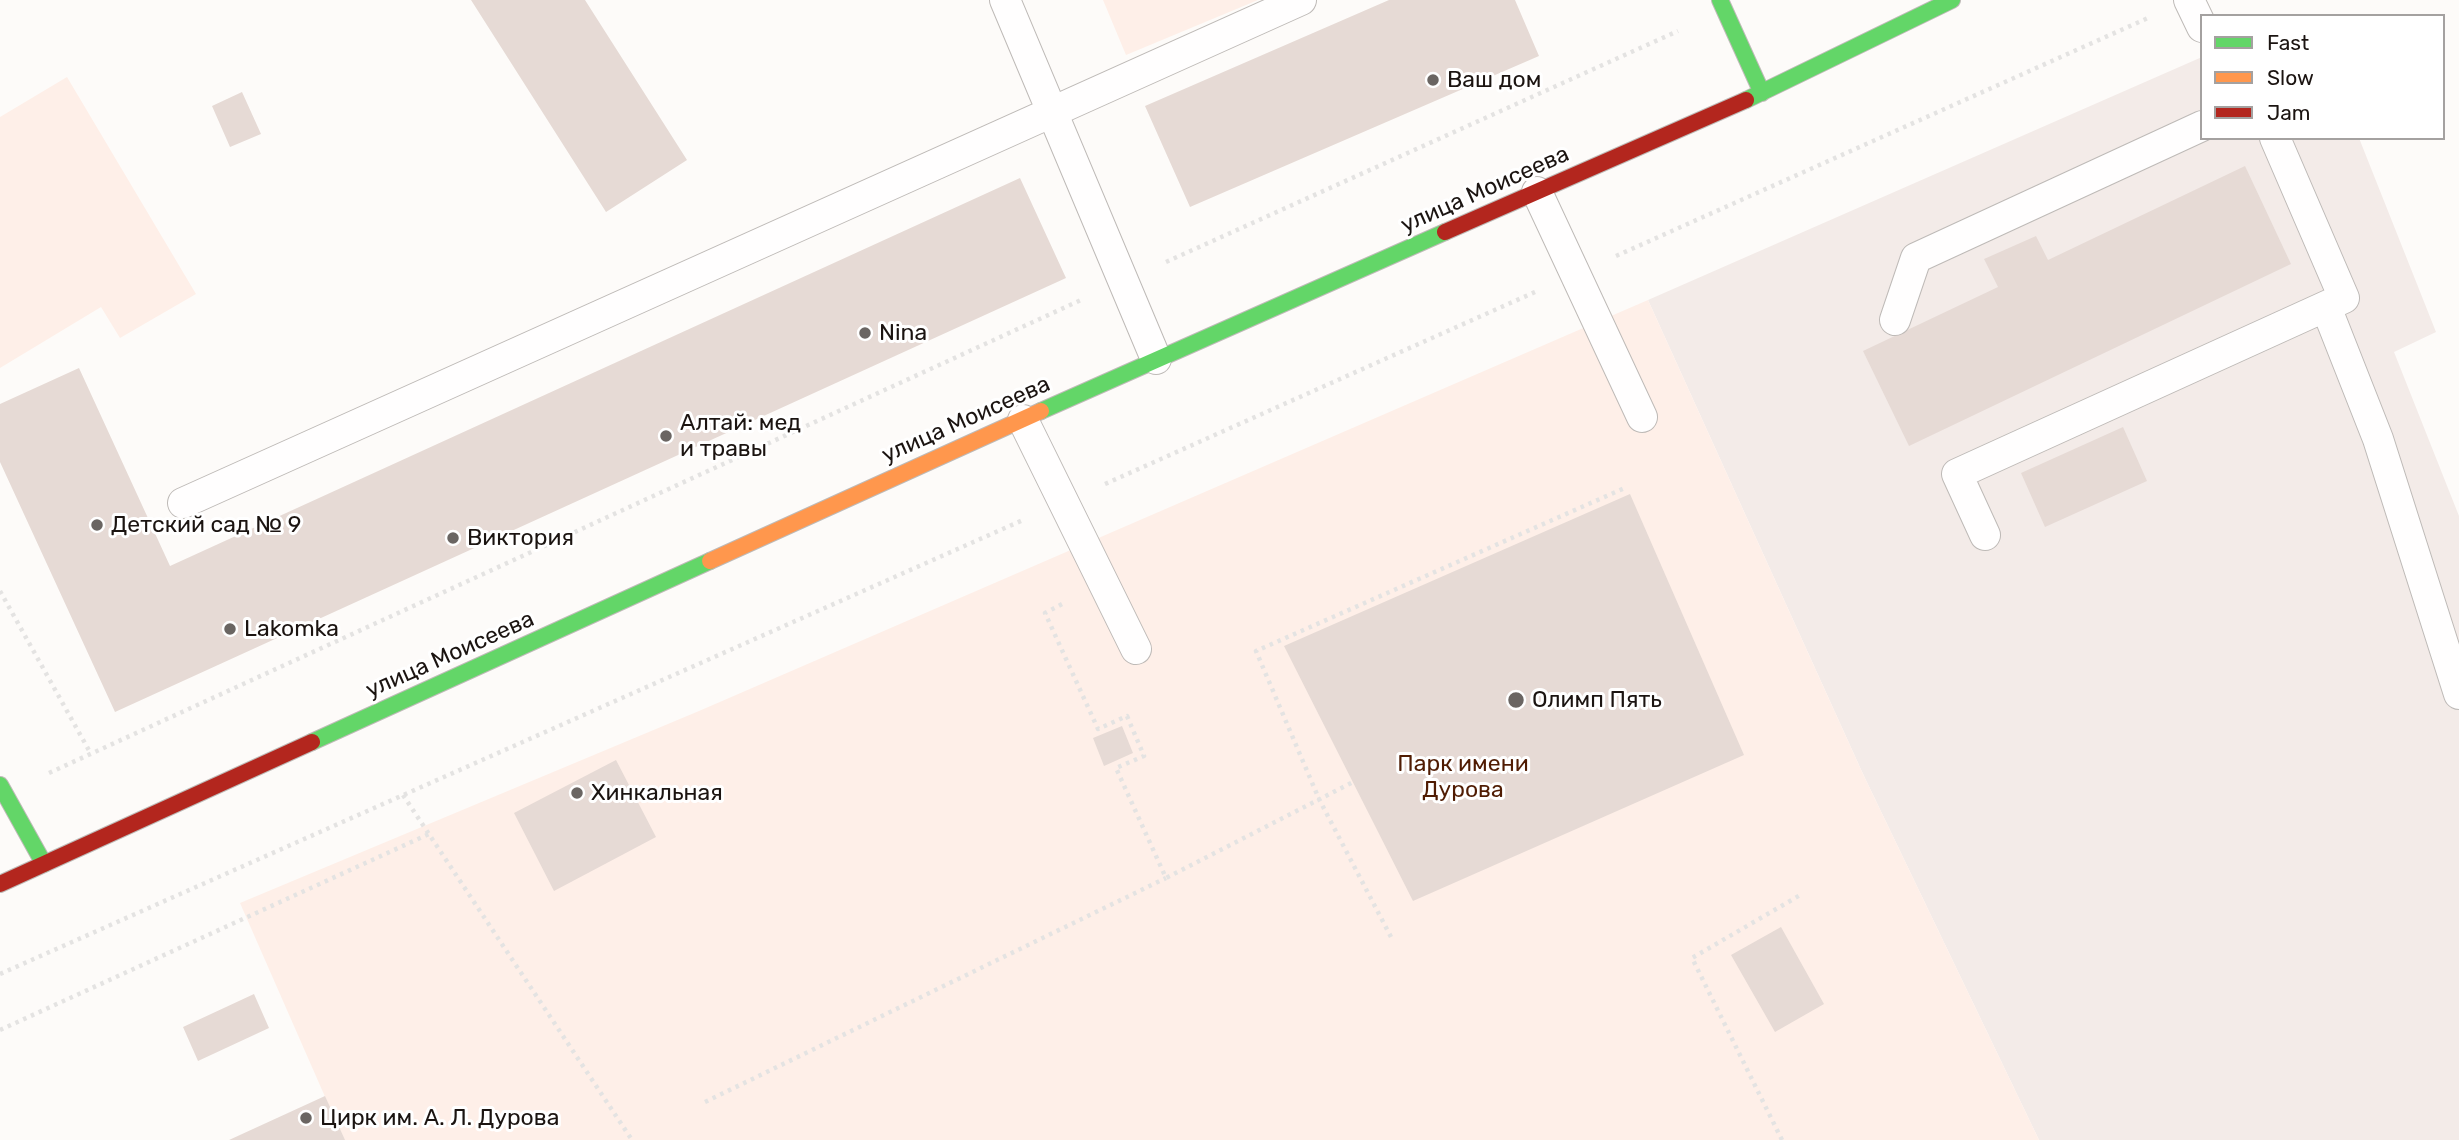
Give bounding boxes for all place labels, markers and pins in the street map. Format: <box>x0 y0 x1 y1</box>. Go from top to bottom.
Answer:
place label: Ваш дом <box>1447 66 1541 94</box>
marker: Ваш дом <box>1425 72 1441 88</box>
place label: Nina <box>879 319 927 347</box>
marker: Nina <box>857 325 873 341</box>
place label: Алтай: мед и травы <box>680 409 801 463</box>
marker: Алтай: мед и травы <box>658 428 674 444</box>
place label: Детский сад № 9 <box>111 511 301 539</box>
marker: Детский сад № 9 <box>89 517 105 533</box>
place label: Виктория <box>467 524 574 552</box>
marker: Виктория <box>445 530 461 546</box>
place label: Lakomka <box>244 615 339 643</box>
marker: Lakomka <box>222 621 238 637</box>
place label: Олимп Пять <box>1532 686 1662 714</box>
marker: Олимп Пять <box>1506 690 1526 710</box>
place label: Хинкальная <box>591 779 723 807</box>
marker: Хинкальная <box>569 785 585 801</box>
place label: Цирк им. А. Л. Дурова <box>320 1104 559 1132</box>
marker: Цирк им. А. Л. Дурова <box>298 1110 314 1126</box>

